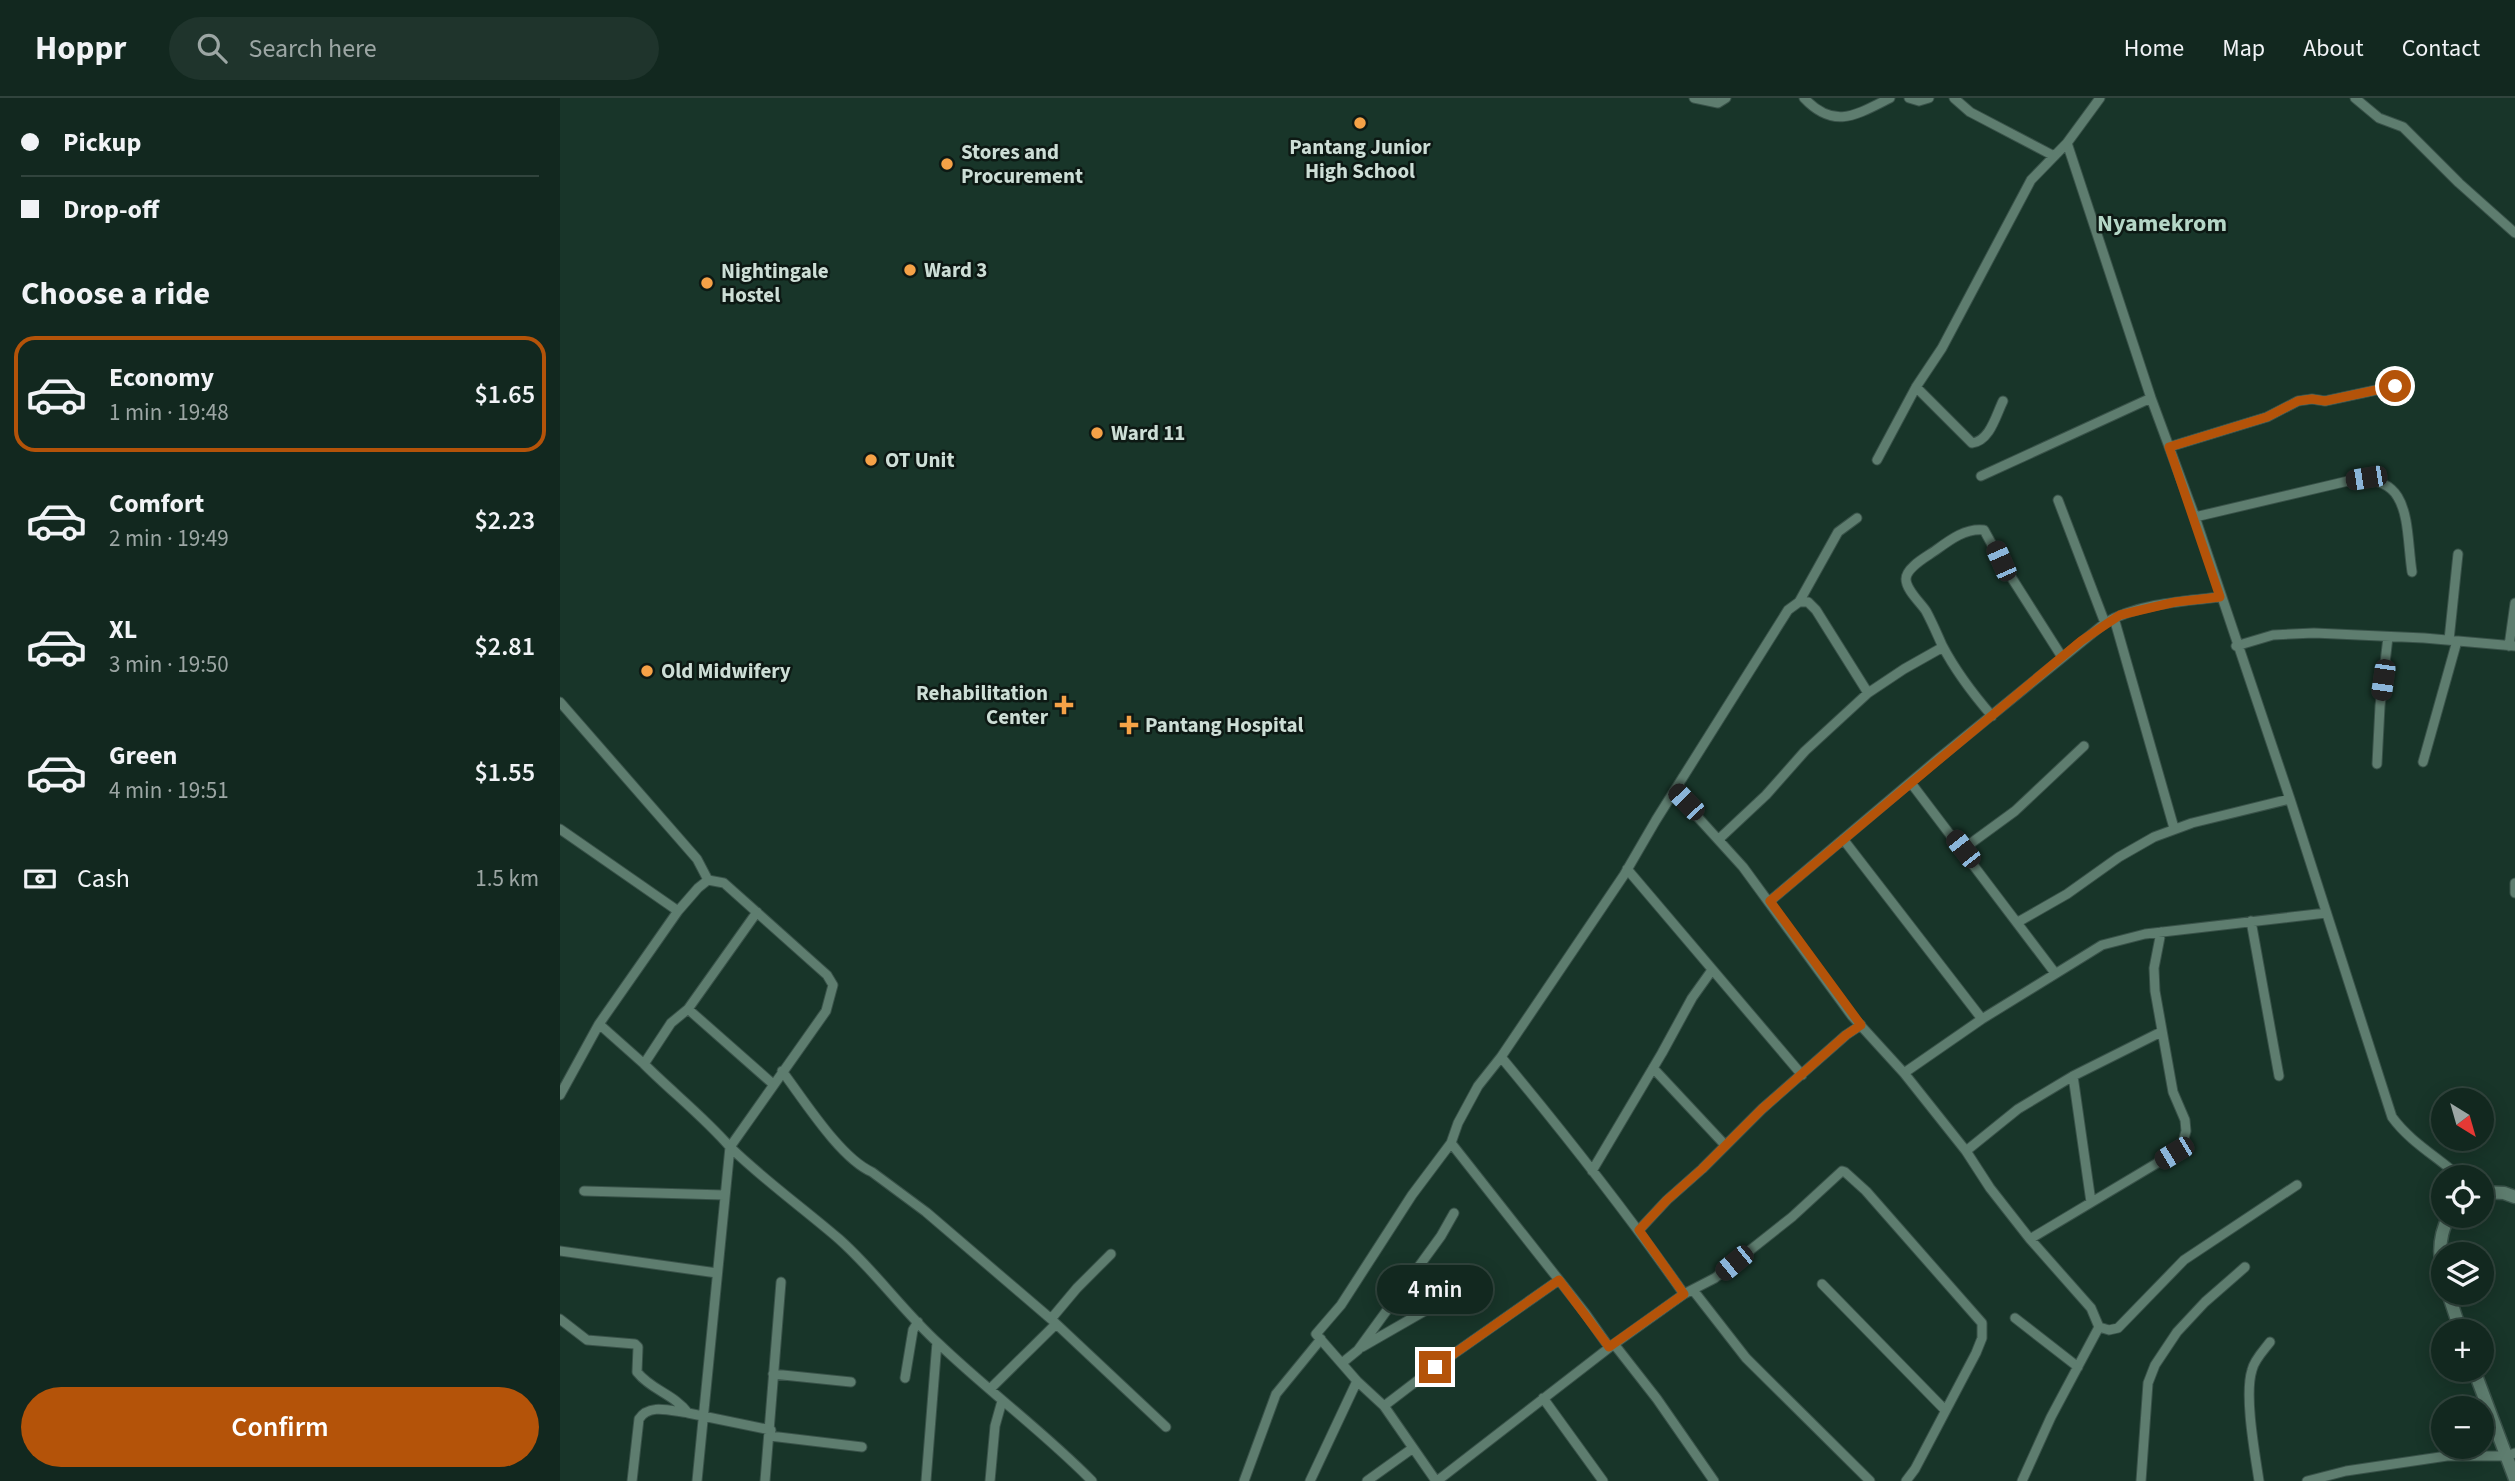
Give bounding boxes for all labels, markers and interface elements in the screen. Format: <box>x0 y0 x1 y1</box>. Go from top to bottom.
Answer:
search box <box>169 17 659 80</box>
text: Hoppr <box>35 25 127 72</box>
icon: search <box>193 29 231 67</box>
text: Search here <box>249 30 377 67</box>
text: Home <box>2124 31 2184 66</box>
text: Map <box>2222 31 2265 66</box>
text: About <box>2303 31 2364 66</box>
text: Contact <box>2402 31 2480 66</box>
marker: Pantang Junior High School <box>1352 115 1368 131</box>
text: Pickup <box>63 124 141 161</box>
place label: Pantang Junior High School <box>1289 132 1431 186</box>
place label: Stores and Procurement <box>961 137 1083 191</box>
marker: Stores and Procurement <box>939 156 955 172</box>
text: Drop-off <box>63 191 159 228</box>
district label: Nyamekrom <box>2097 206 2227 241</box>
place label: Ward 3 <box>924 255 987 285</box>
place label: Nightingale Hostel <box>721 256 829 310</box>
marker: Ward 3 <box>902 262 918 278</box>
text: Choose a ride <box>21 271 210 317</box>
marker: Nightingale Hostel <box>699 275 715 291</box>
text: Economy <box>109 359 214 396</box>
icon: car <box>25 363 88 426</box>
route start <box>2379 370 2411 402</box>
text: $1.65 <box>474 376 535 413</box>
text: 1 min · 19:48 <box>109 396 229 429</box>
place label: Ward 11 <box>1111 418 1185 448</box>
marker: Ward 11 <box>1089 425 1105 441</box>
place label: OT Unit <box>885 445 954 475</box>
marker: OT Unit <box>863 452 879 468</box>
car <box>2344 464 2389 492</box>
text: Comfort <box>109 485 204 522</box>
icon: car <box>25 489 88 552</box>
text: $2.23 <box>474 502 535 539</box>
text: 2 min · 19:49 <box>109 522 229 555</box>
car <box>1983 538 2020 584</box>
text: XL <box>109 611 137 648</box>
icon: car <box>25 615 88 678</box>
text: $2.81 <box>474 628 535 665</box>
text: 3 min · 19:50 <box>109 648 229 681</box>
place label: Old Midwifery <box>661 656 791 686</box>
car <box>2370 658 2397 702</box>
marker: Old Midwifery <box>639 663 655 679</box>
place label: Rehabilitation Center <box>916 678 1049 732</box>
marker: Rehabilitation Center <box>1054 695 1074 715</box>
place label: Pantang Hospital <box>1145 710 1304 740</box>
marker: Pantang Hospital <box>1119 715 1139 735</box>
text: Green <box>109 737 177 774</box>
icon: car <box>25 741 88 804</box>
text: $1.55 <box>474 754 535 791</box>
text: 4 min · 19:51 <box>109 774 229 807</box>
car <box>1664 780 1709 824</box>
car <box>1942 826 1985 872</box>
icon: cash <box>21 860 59 898</box>
text: Cash <box>77 860 130 897</box>
text: 1.5 km <box>475 862 539 895</box>
north arrow <box>2431 1088 2494 1152</box>
map controls <box>2431 1088 2494 1459</box>
car <box>2151 1133 2198 1173</box>
button: locate <box>2431 1165 2494 1228</box>
car <box>1712 1242 1757 1284</box>
button: layers <box>2431 1242 2494 1305</box>
callout: 4 min <box>1377 1266 1493 1314</box>
text: 4 min <box>1408 1273 1462 1306</box>
button: + <box>2431 1319 2494 1382</box>
route end <box>1419 1351 1451 1383</box>
button: Confirm <box>21 1387 539 1467</box>
button: − <box>2431 1396 2494 1459</box>

